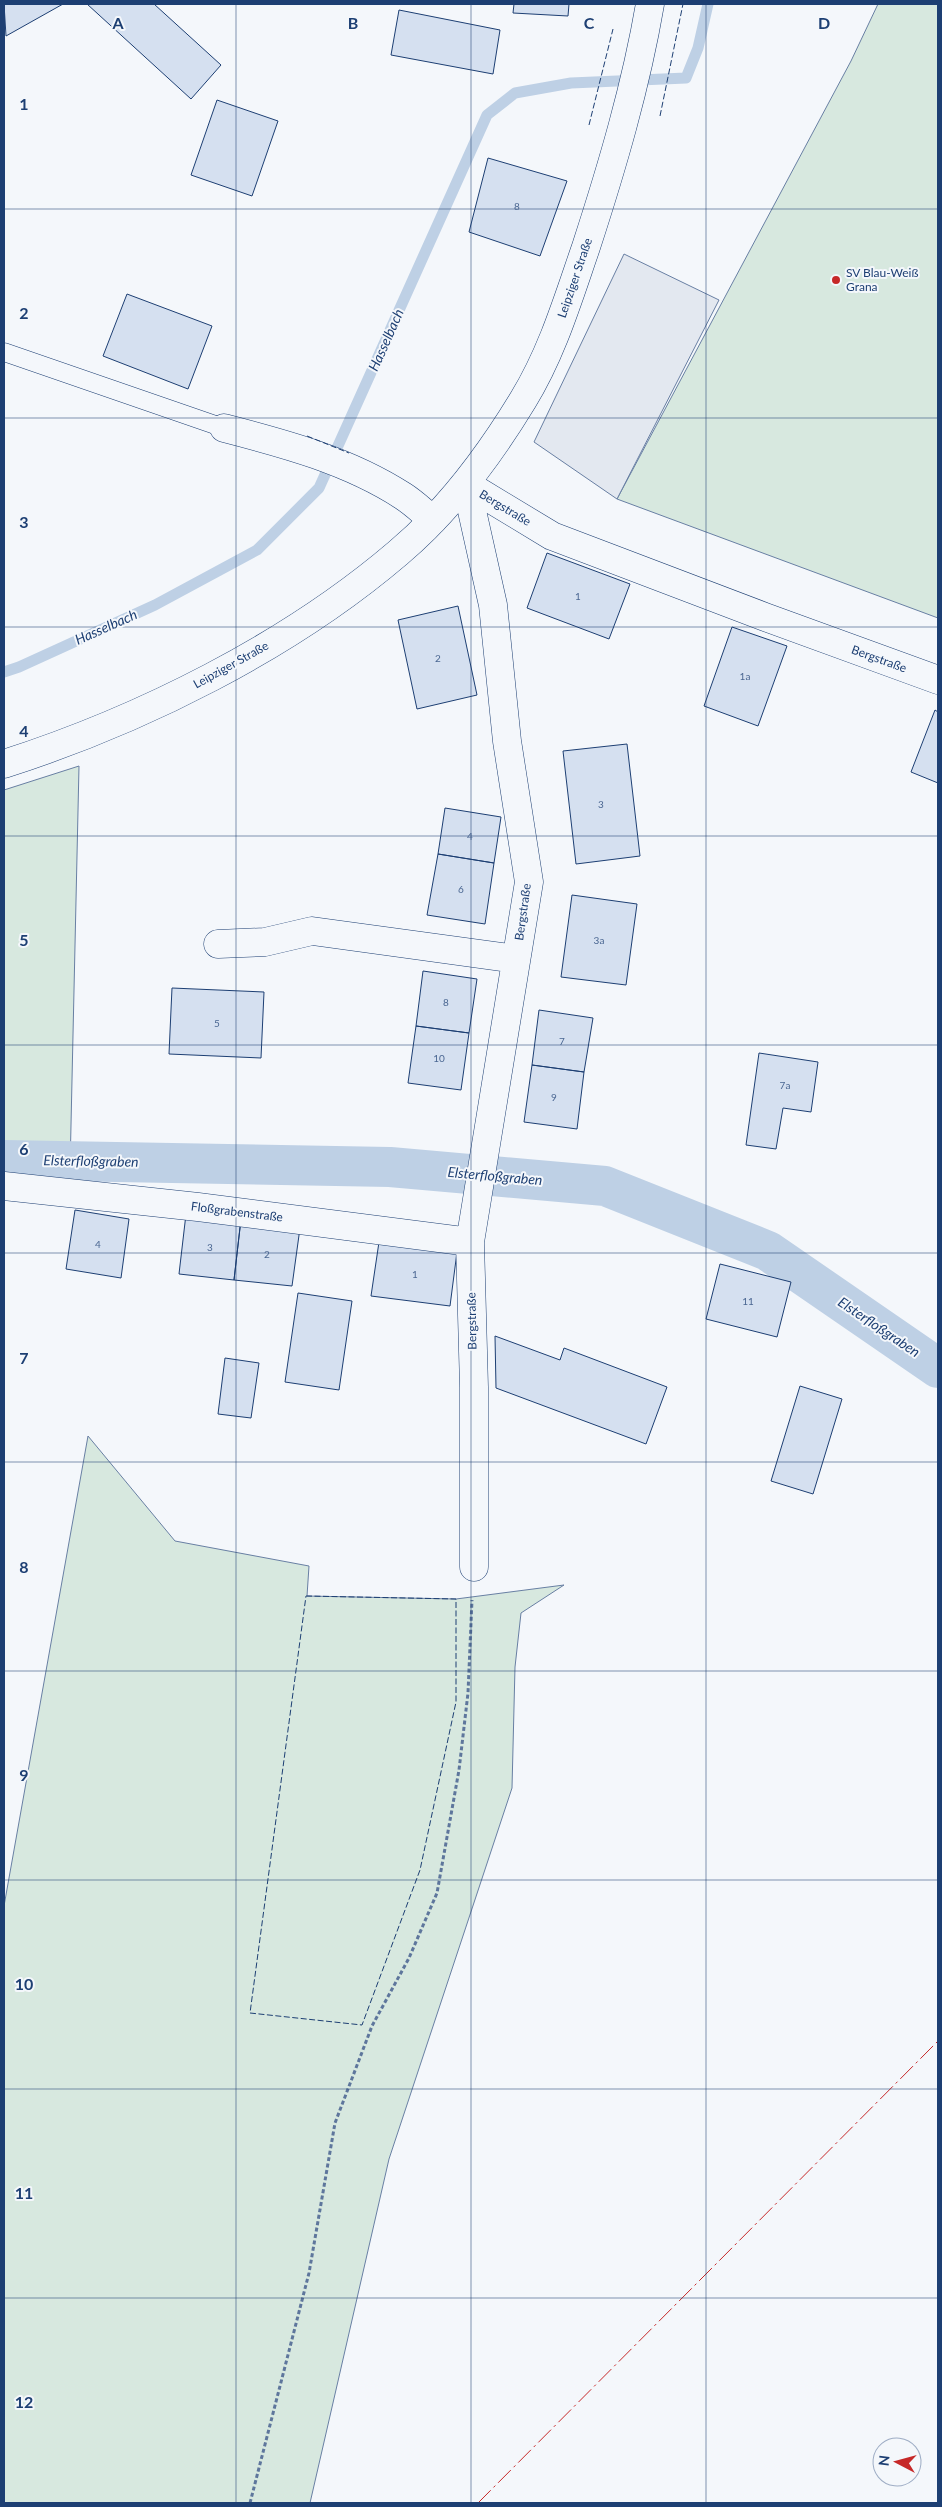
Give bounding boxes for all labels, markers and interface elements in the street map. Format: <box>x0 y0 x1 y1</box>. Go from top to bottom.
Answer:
text: A <box>111 13 124 32</box>
text: B <box>348 13 358 32</box>
text: C <box>584 13 595 32</box>
text: D <box>818 13 830 32</box>
text: 1 <box>19 94 29 113</box>
house number: 8 <box>514 200 520 212</box>
street label: Leipziger Straße <box>554 236 595 320</box>
place label: SV Blau-Weiß Grana <box>846 265 918 294</box>
marker: SV Blau-Weiß Grana <box>830 274 842 286</box>
text: 2 <box>19 303 29 322</box>
water label: Hasselbach <box>364 306 407 374</box>
street label: Bergstraße <box>477 486 534 529</box>
text: 3 <box>19 512 29 531</box>
house number: 1 <box>575 590 581 602</box>
water label: Hasselbach <box>72 605 140 648</box>
street label: Leipziger Straße <box>191 638 271 691</box>
street label: Bergstraße <box>850 642 909 675</box>
house number: 2 <box>435 652 441 664</box>
house number: 1a <box>740 670 750 682</box>
text: 4 <box>19 721 29 740</box>
house number: 3 <box>598 798 604 810</box>
house number: 4 <box>467 830 473 842</box>
street label: Bergstraße <box>511 882 534 941</box>
house number: 6 <box>458 883 464 895</box>
text: 5 <box>19 930 29 949</box>
house number: 3a <box>594 934 604 946</box>
house number: 8 <box>443 996 449 1008</box>
house number: 5 <box>214 1017 220 1029</box>
house number: 7 <box>559 1035 565 1047</box>
house number: 10 <box>433 1052 445 1064</box>
house number: 7a <box>780 1079 790 1091</box>
house number: 9 <box>551 1091 557 1103</box>
text: 6 <box>19 1139 29 1158</box>
water label: Elsterfloßgraben <box>43 1151 139 1170</box>
water label: Elsterfloßgraben <box>447 1163 543 1188</box>
street label: Floßgrabenstraße <box>190 1198 284 1225</box>
house number: 4 <box>95 1238 101 1250</box>
house number: 3 <box>207 1241 213 1253</box>
house number: 2 <box>264 1248 270 1260</box>
house number: 1 <box>412 1268 418 1280</box>
street label: Bergstraße <box>463 1292 480 1350</box>
water label: Elsterfloßgraben <box>835 1293 924 1360</box>
house number: 11 <box>742 1295 754 1307</box>
text: 7 <box>19 1348 29 1367</box>
text: 8 <box>19 1557 29 1576</box>
text: 9 <box>19 1765 29 1784</box>
text: 10 <box>15 1974 33 1993</box>
text: 11 <box>15 2183 33 2202</box>
text: 12 <box>15 2392 33 2411</box>
north arrow <box>872 2437 922 2487</box>
text: N <box>875 2454 893 2467</box>

